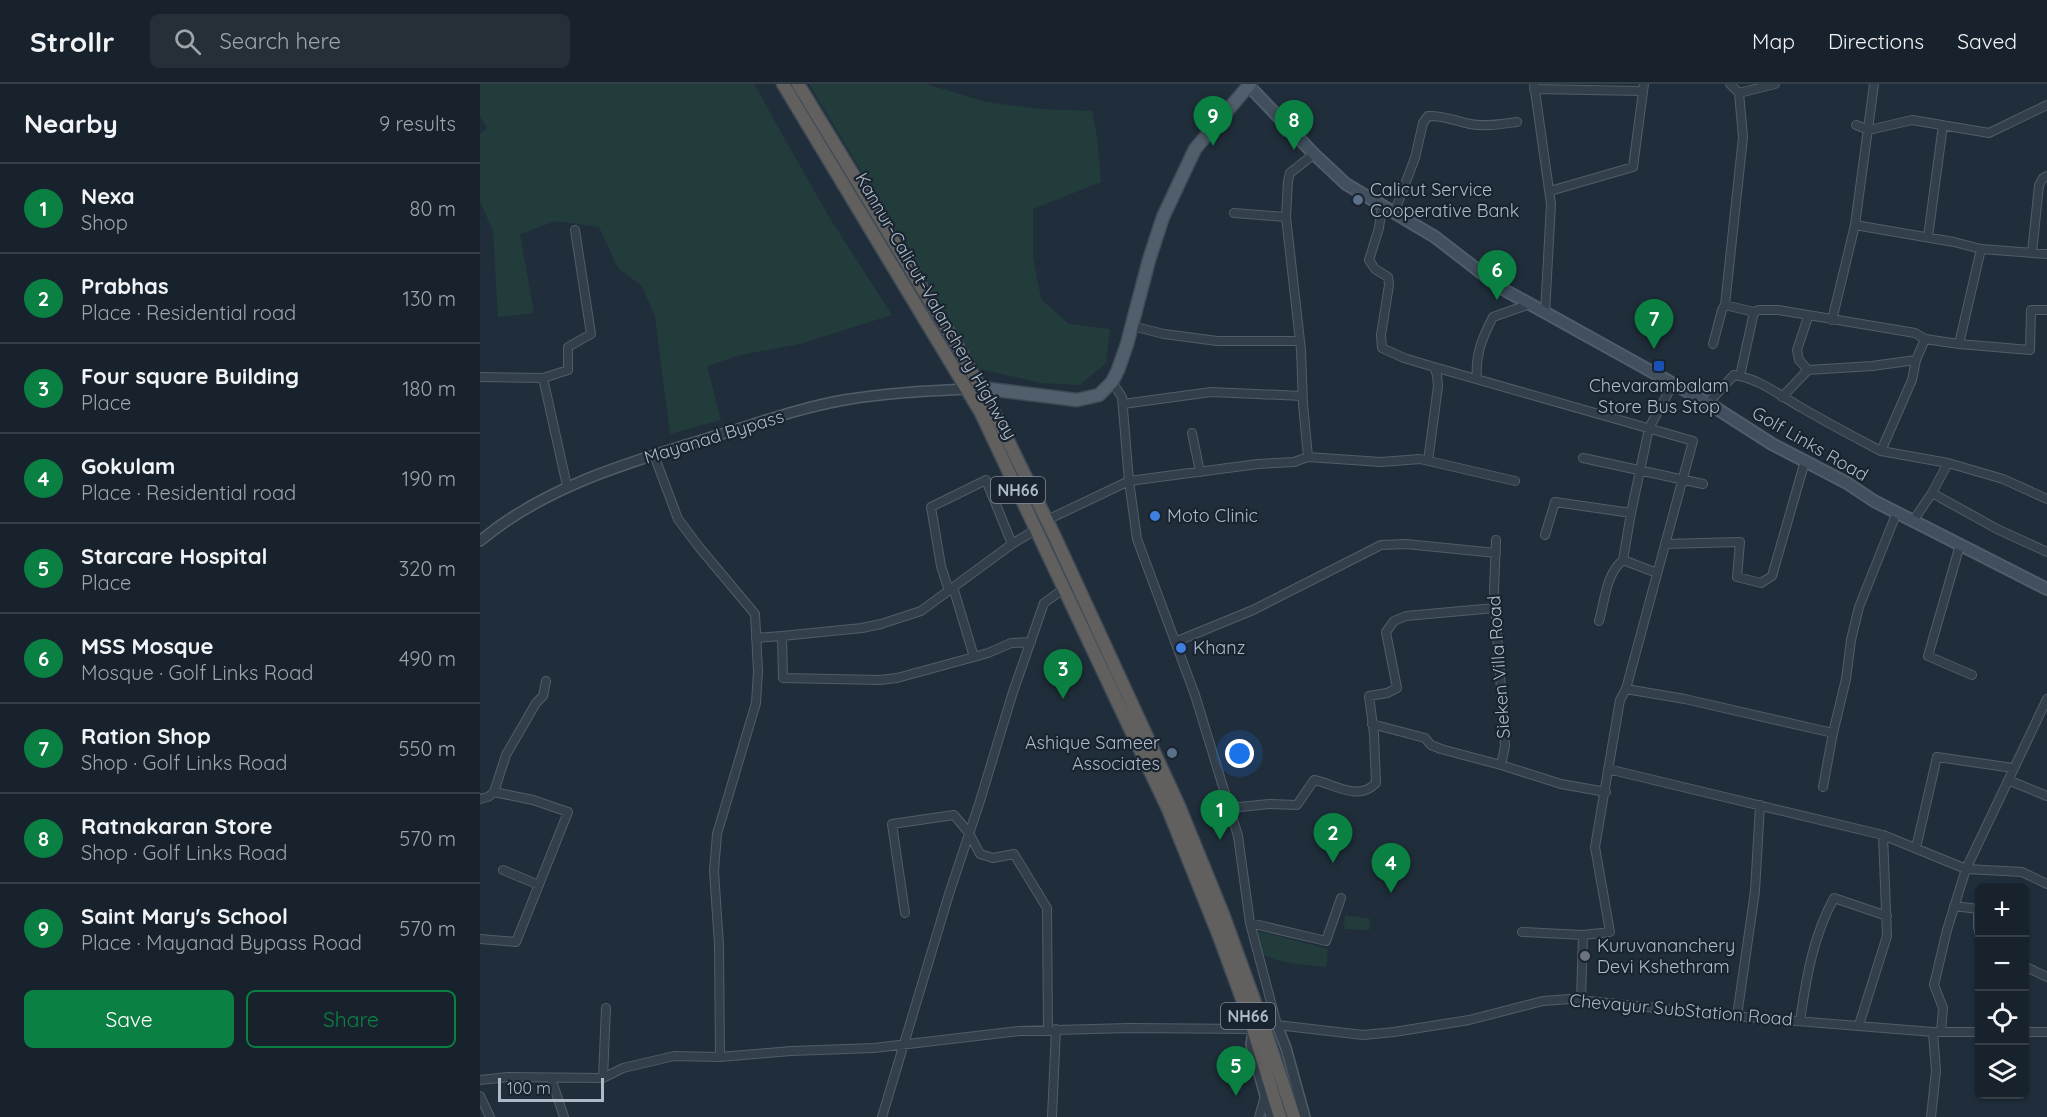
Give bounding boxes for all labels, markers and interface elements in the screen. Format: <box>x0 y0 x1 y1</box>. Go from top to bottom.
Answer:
search box <box>150 14 570 68</box>
text: Strollr <box>30 24 114 59</box>
icon: search <box>171 25 204 58</box>
text: Search here <box>219 27 341 55</box>
text: Map <box>1752 28 1795 54</box>
text: Directions <box>1828 28 1924 54</box>
text: Saved <box>1957 28 2017 54</box>
pin: 9 <box>1194 97 1232 146</box>
pin: 8 <box>1274 100 1314 150</box>
text: Nearby <box>24 107 118 140</box>
text: 9 results <box>379 111 456 136</box>
street label: Kannur-Calicut-Valanchery Highway <box>850 168 1022 443</box>
place label: Calicut Service Cooperative Bank <box>1370 178 1519 222</box>
text: Nexa <box>81 182 135 210</box>
marker: Calicut Service Cooperative Bank <box>1351 193 1365 207</box>
text: 1 <box>40 196 47 221</box>
text: 80 m <box>410 196 456 221</box>
text: Shop <box>81 210 128 235</box>
pin: 6 <box>1478 250 1516 300</box>
text: Prabhas <box>81 272 169 300</box>
text: 2 <box>38 286 49 311</box>
text: 130 m <box>403 286 456 311</box>
text: Place · Residential road <box>81 300 296 325</box>
pin: 7 <box>1634 300 1674 349</box>
marker: Chevarambalam Store Bus Stop <box>1652 359 1666 373</box>
text: Four square Building <box>81 362 299 390</box>
place label: Chevarambalam Store Bus Stop <box>1589 374 1729 418</box>
text: 3 <box>38 376 49 401</box>
text: 180 m <box>402 376 456 401</box>
text: Place <box>81 390 131 415</box>
street label: Golf Links Road <box>1748 401 1872 486</box>
street label: Mayanad Bypass <box>641 404 786 469</box>
text: Gokulam <box>81 452 175 480</box>
text: 4 <box>38 466 49 491</box>
text: 190 m <box>402 466 456 491</box>
road number: NH66 <box>991 477 1045 503</box>
text: Place · Residential road <box>81 480 296 505</box>
place label: Moto Clinic <box>1167 504 1258 527</box>
marker: Moto Clinic <box>1148 509 1162 523</box>
text: Starcare Hospital <box>81 542 267 570</box>
text: 5 <box>38 556 49 581</box>
text: 320 m <box>399 556 456 581</box>
text: Place <box>81 570 131 595</box>
street label: Sieken Villa Road <box>1482 595 1515 739</box>
text: MSS Mosque <box>81 632 214 660</box>
place label: Khanz <box>1193 636 1245 659</box>
marker: Khanz <box>1174 641 1188 655</box>
text: 6 <box>38 646 49 671</box>
text: 490 m <box>399 646 456 671</box>
pin: 3 <box>1044 650 1082 699</box>
text: Mosque · Golf Links Road <box>81 660 313 685</box>
text: Ration Shop <box>81 722 211 750</box>
place label: Ashique Sameer Associates <box>1025 731 1160 775</box>
text: 7 <box>38 736 49 761</box>
text: 550 m <box>399 736 456 761</box>
your location <box>1225 739 1254 768</box>
marker: Ashique Sameer Associates <box>1165 746 1179 760</box>
text: Shop · Golf Links Road <box>81 750 287 775</box>
pin: 1 <box>1200 790 1240 840</box>
text: Ratnakaran Store <box>81 812 272 840</box>
pin: 2 <box>1314 814 1352 863</box>
text: 8 <box>38 826 49 851</box>
text: 570 m <box>399 826 456 851</box>
text: Shop · Golf Links Road <box>81 840 287 865</box>
pin: 4 <box>1372 844 1410 893</box>
map controls <box>1975 883 2029 1099</box>
button: + <box>1975 883 2029 937</box>
text: Saint Mary's School <box>81 902 288 930</box>
text: 9 <box>38 916 49 941</box>
text: 570 m <box>399 916 456 941</box>
text: Place · Mayanad Bypass Road <box>81 930 362 955</box>
place label: Kuruvananchery Devi Kshethram <box>1597 934 1735 978</box>
button: − <box>1975 937 2029 991</box>
marker: Kuruvananchery Devi Kshethram <box>1578 949 1592 963</box>
street label: Chevayur SubStation Road <box>1568 988 1794 1031</box>
button: Save <box>24 990 234 1048</box>
button: Share <box>246 990 456 1048</box>
button: locate <box>1975 991 2029 1045</box>
road number: NH66 <box>1221 1003 1275 1029</box>
button: layers <box>1975 1045 2029 1099</box>
pin: 5 <box>1216 1046 1256 1096</box>
scale bar <box>498 1075 604 1102</box>
text: 100 m <box>507 1078 551 1098</box>

